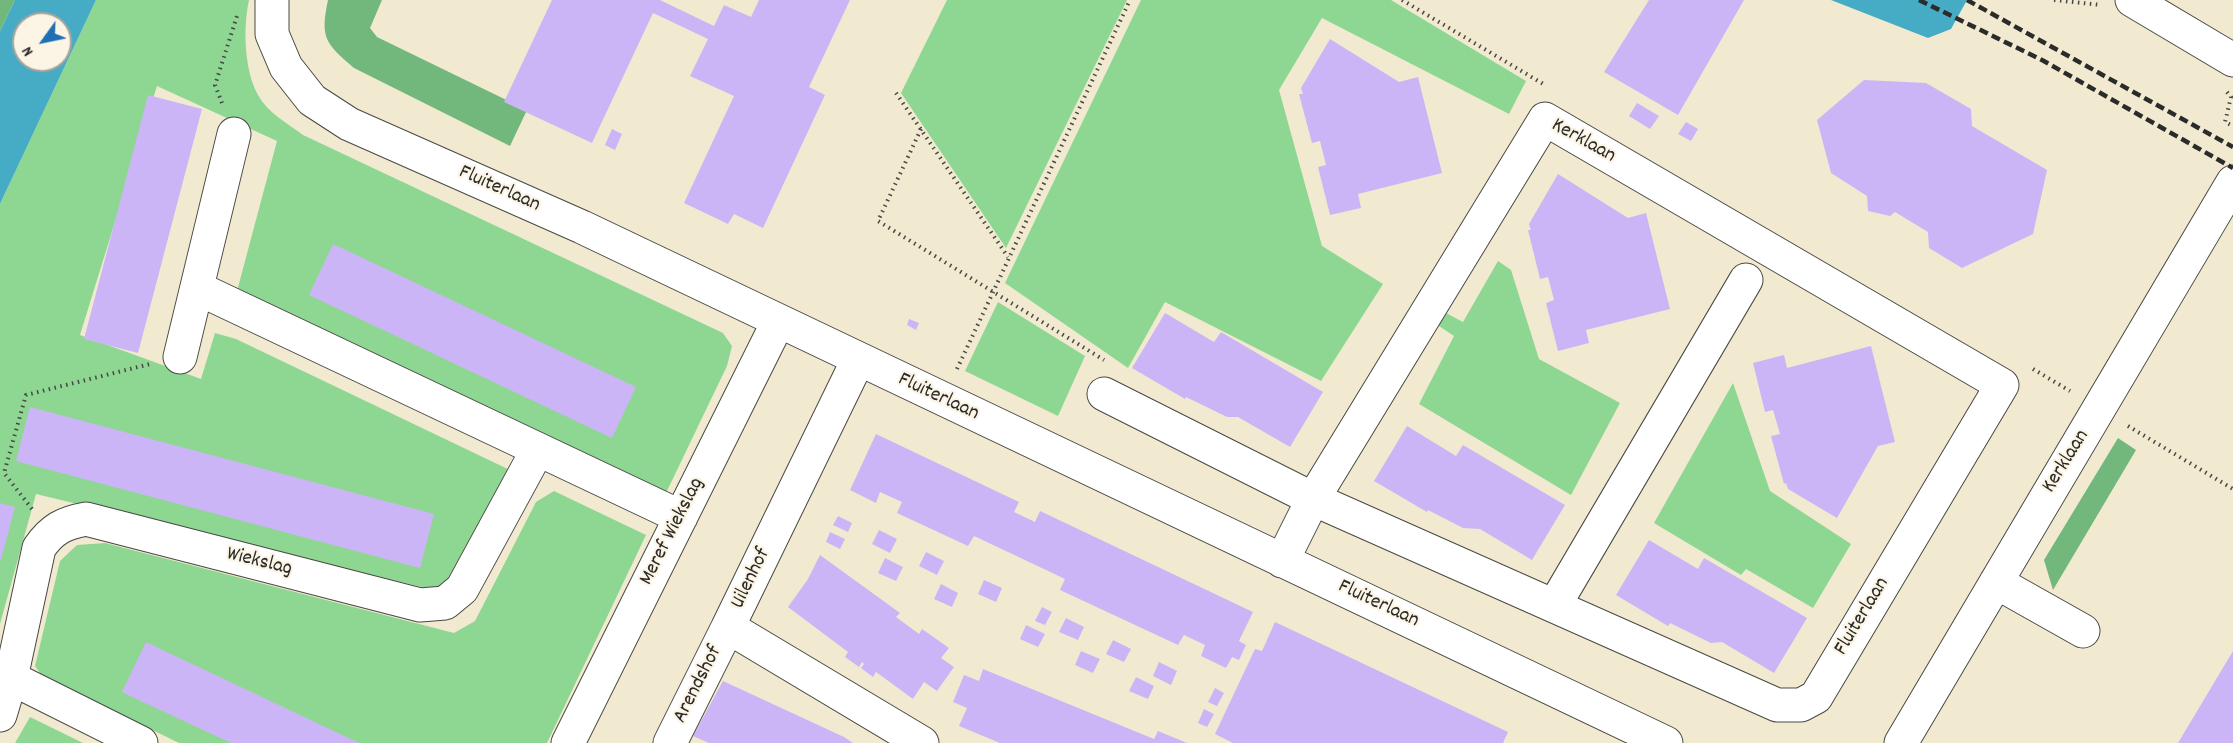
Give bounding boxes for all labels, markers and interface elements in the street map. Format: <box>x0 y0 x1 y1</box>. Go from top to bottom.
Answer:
north arrow <box>12 12 72 72</box>
text: N <box>16 41 40 61</box>
street label: Kerklaan <box>1546 114 1620 170</box>
street label: Fluiterlaan <box>454 161 544 219</box>
street label: Fluiterlaan <box>894 368 982 428</box>
street label: Kerklaan <box>2038 426 2096 498</box>
street label: Meref Wiekslag <box>635 474 711 590</box>
street label: Wiekslag <box>224 543 294 583</box>
street label: Uilenhof <box>727 545 777 613</box>
street label: Fluiterlaan <box>1830 573 1896 661</box>
street label: Fluiterlaan <box>1334 575 1422 635</box>
street label: Arendshof <box>669 642 729 728</box>

